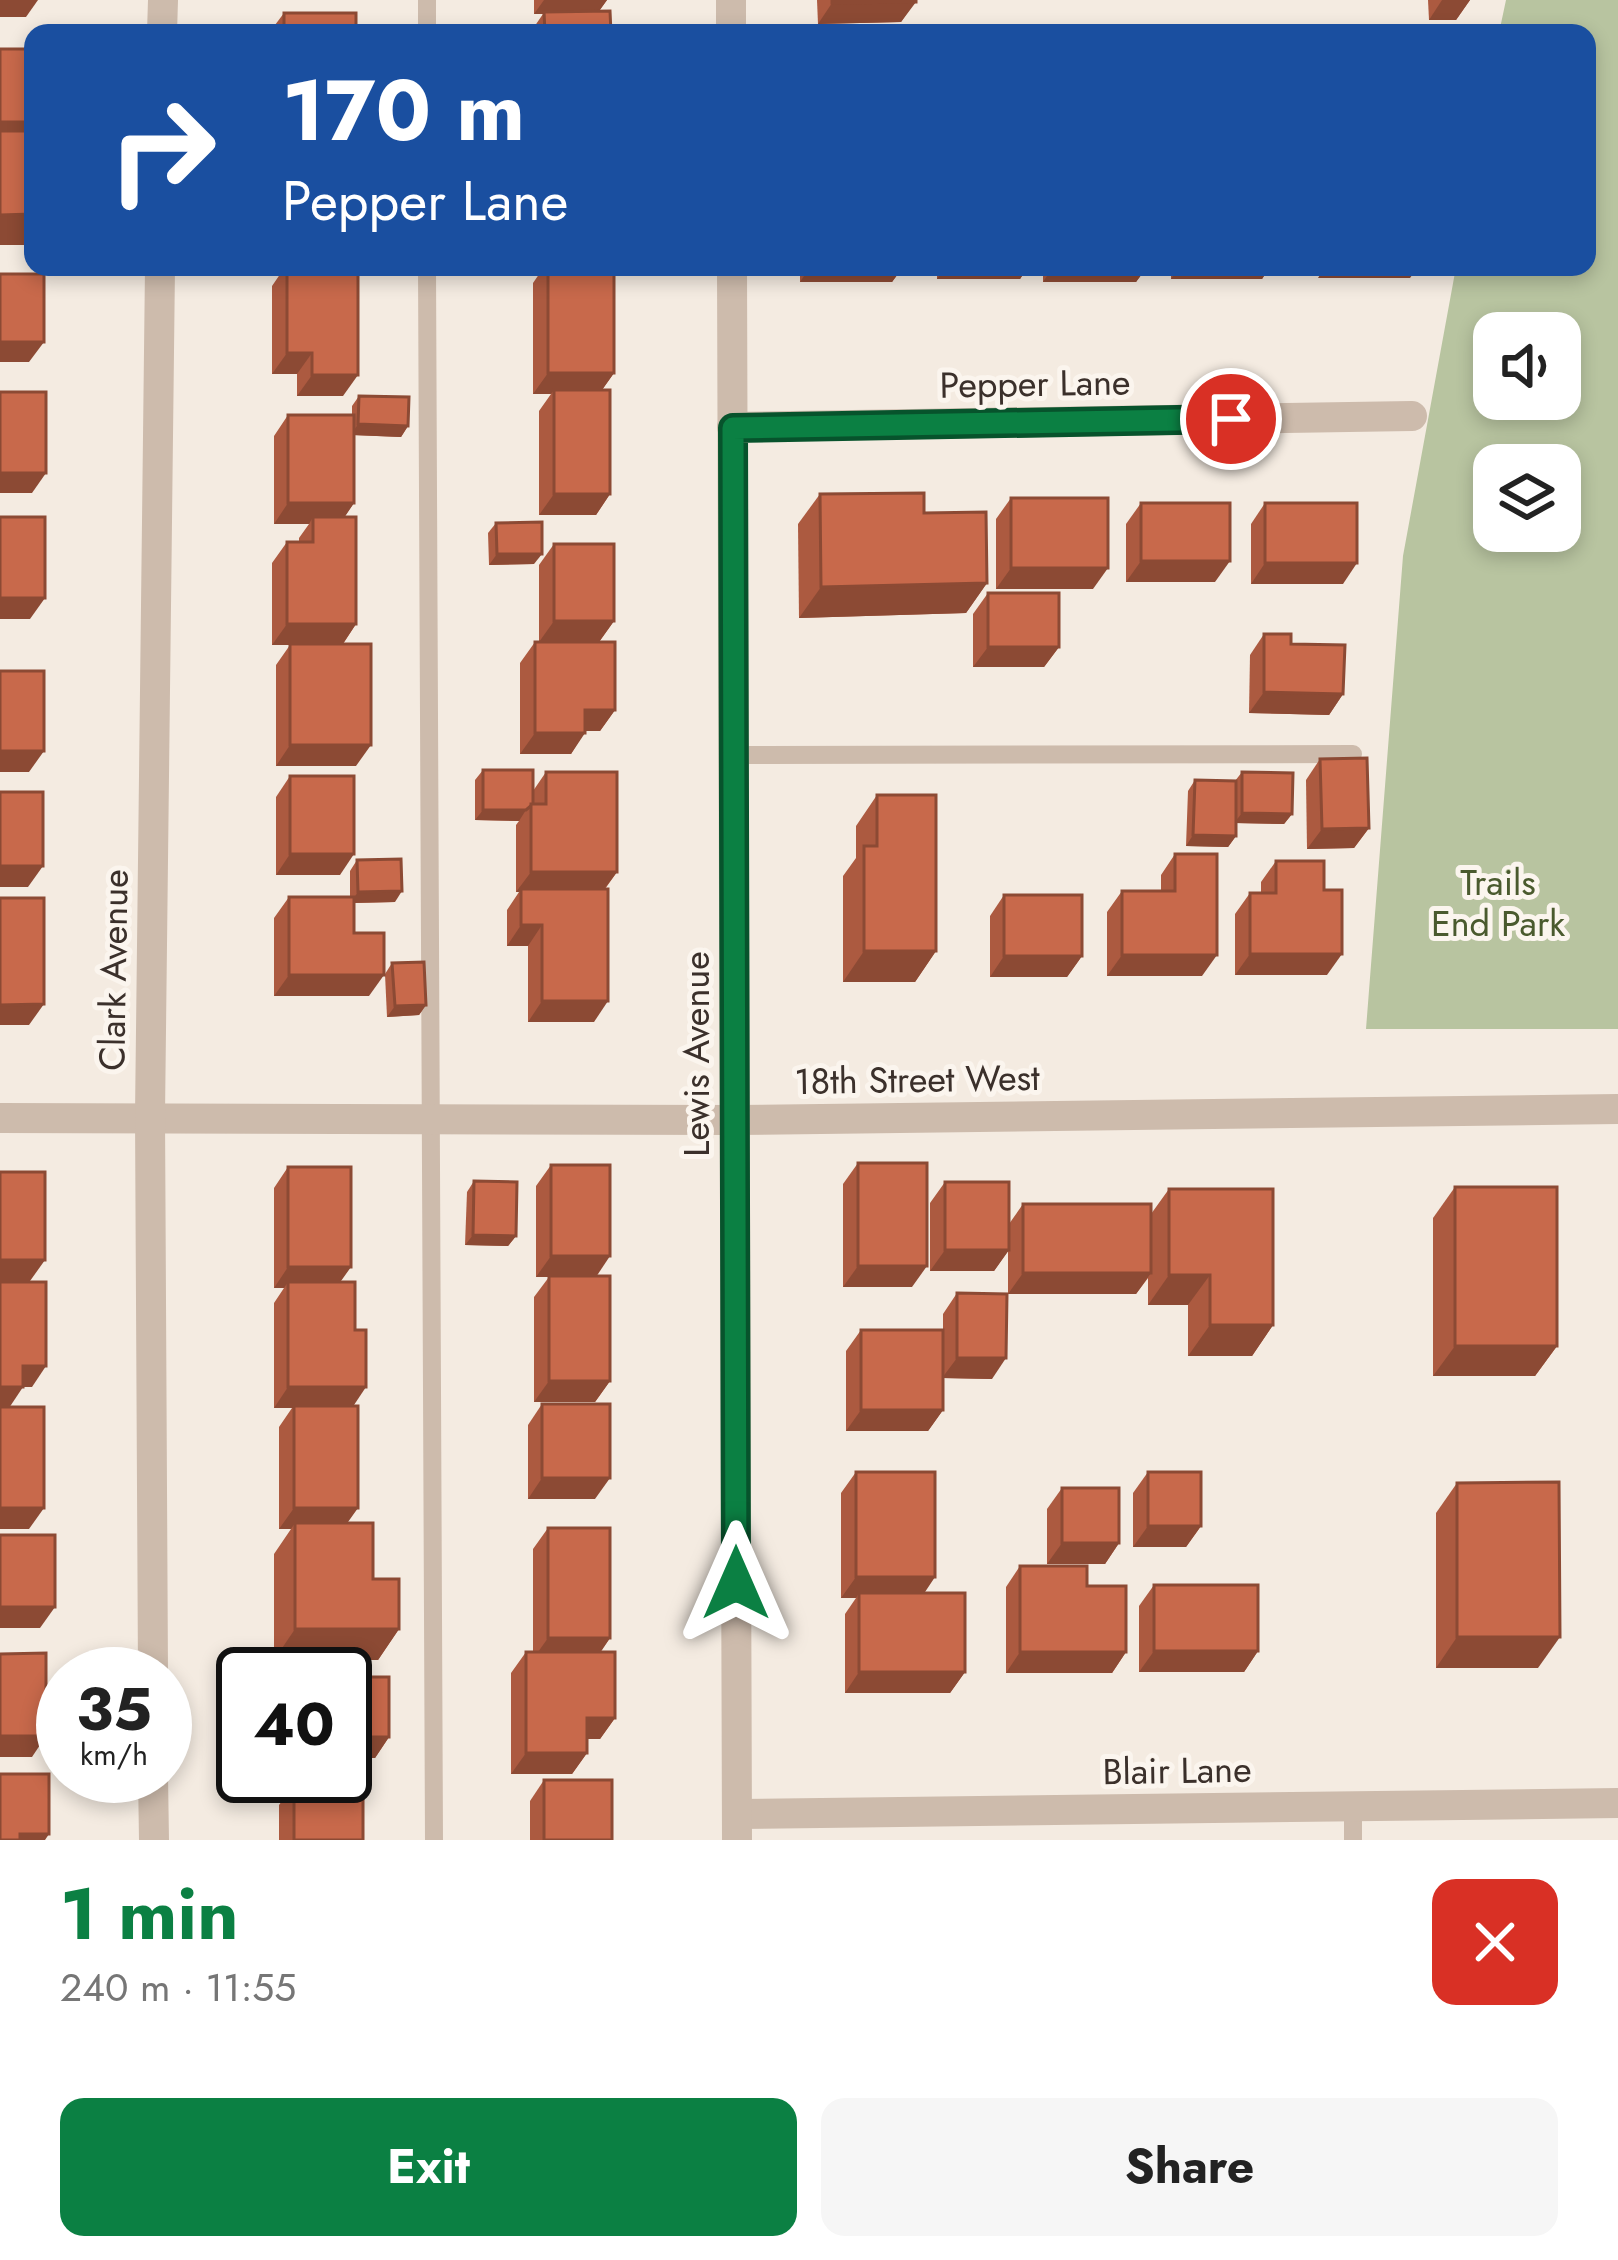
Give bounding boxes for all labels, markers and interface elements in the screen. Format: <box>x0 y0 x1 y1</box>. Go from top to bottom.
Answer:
text: 170 m <box>282 50 525 172</box>
icon: right <box>84 72 240 228</box>
text: Pepper Lane <box>282 162 568 240</box>
map controls <box>1473 312 1581 552</box>
button: sound <box>1473 312 1581 420</box>
street label: Pepper Lane <box>939 355 1131 411</box>
pin <box>1180 368 1282 470</box>
icon: arrive <box>1198 386 1264 452</box>
button: layers <box>1473 444 1581 552</box>
park label: Trails End Park <box>1431 856 1565 949</box>
street label: Clark Avenue <box>85 869 141 1071</box>
street label: Lewis Avenue <box>670 951 722 1157</box>
street label: 18th Street West <box>794 1051 1040 1107</box>
position arrow <box>673 1520 799 1646</box>
speed limit sign: 40 <box>216 1647 372 1803</box>
text: 35 <box>76 1666 152 1753</box>
text: km/h <box>80 1733 148 1776</box>
street label: Blair Lane <box>1102 1743 1252 1797</box>
text: 1 min <box>60 1862 239 1966</box>
button: close <box>1432 1879 1558 2005</box>
text: 240 m · 11:55 <box>60 1959 296 2016</box>
button: Exit <box>60 2098 797 2236</box>
button: Share <box>821 2098 1558 2236</box>

